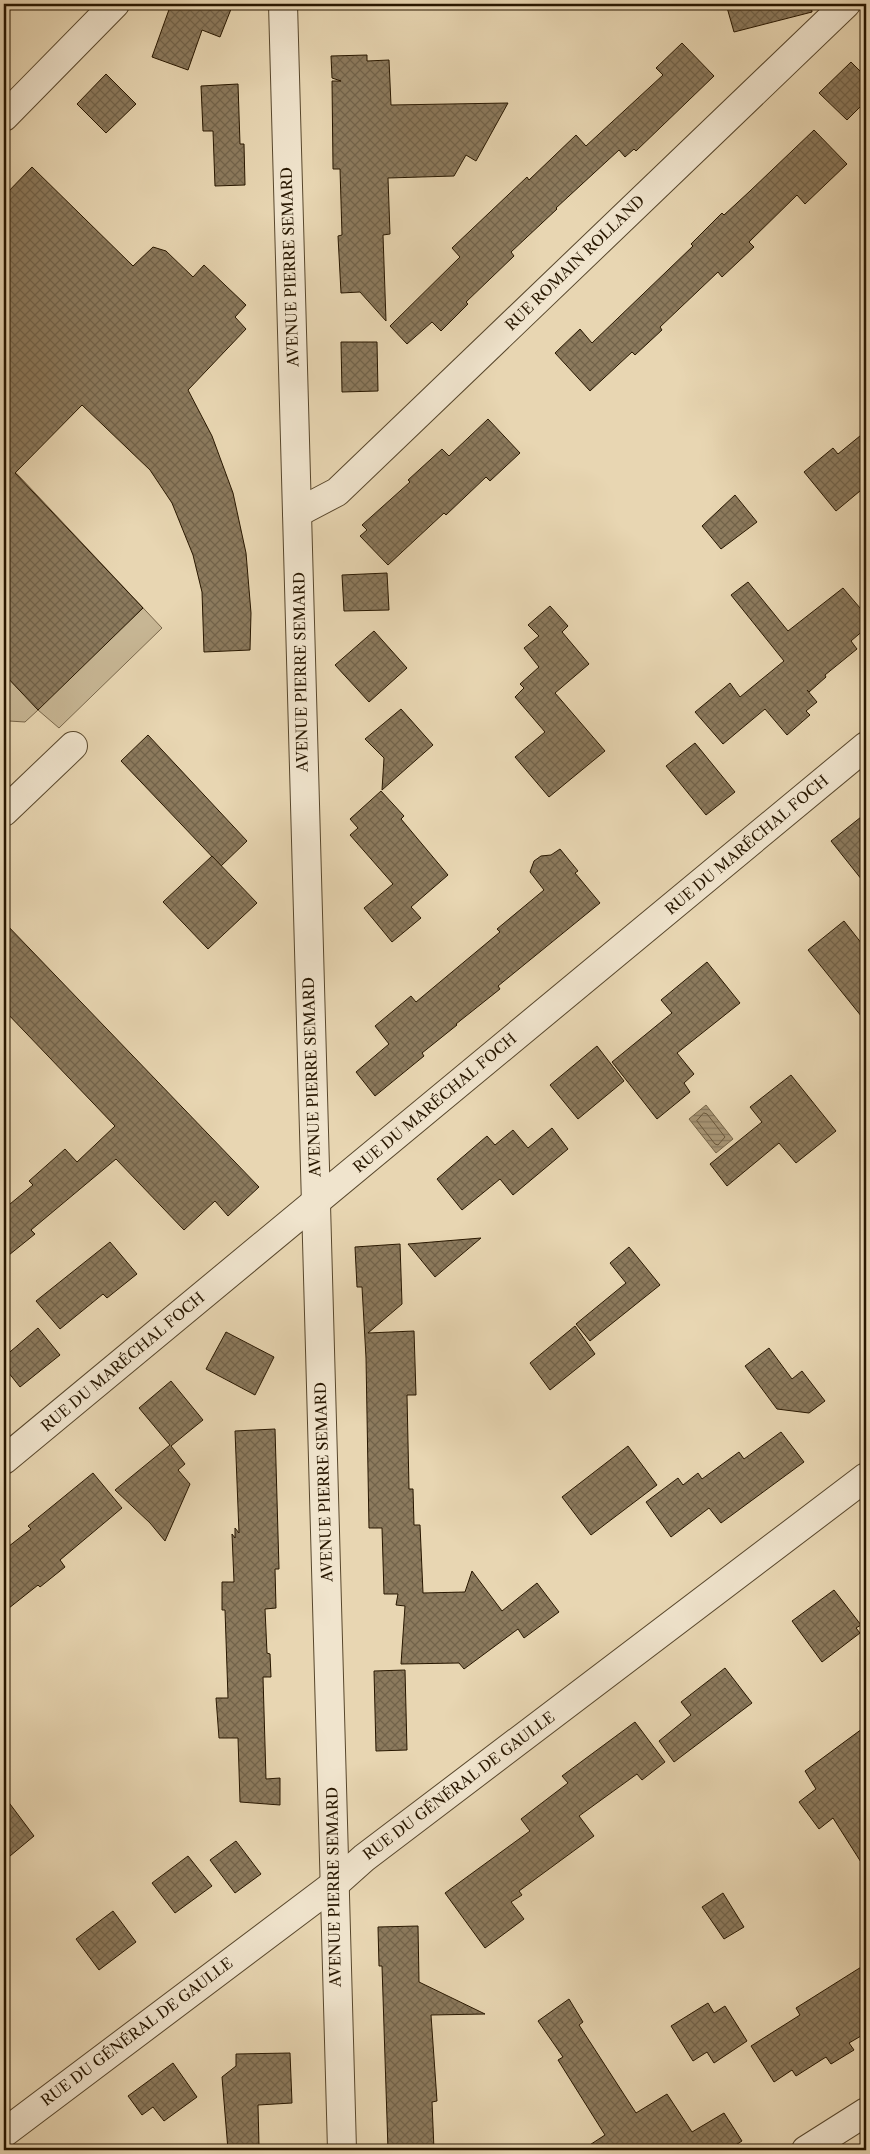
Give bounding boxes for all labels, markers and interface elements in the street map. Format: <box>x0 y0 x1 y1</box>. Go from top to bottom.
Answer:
street label: AVENUE PIERRE SEMARD <box>277 167 303 368</box>
street label: RUE ROMAIN ROLLAND <box>501 191 648 334</box>
street label: AVENUE PIERRE SEMARD <box>289 572 312 773</box>
street label: RUE DU MARÉCHAL FOCH <box>661 771 832 919</box>
street label: AVENUE PIERRE SEMARD <box>299 977 325 1178</box>
street label: RUE DU MARÉCHAL FOCH <box>349 1029 520 1177</box>
street label: RUE DU MARÉCHAL FOCH <box>37 1288 208 1436</box>
street label: AVENUE PIERRE SEMARD <box>311 1382 337 1583</box>
street label: RUE DU GÉNÉRAL DE GAULLE <box>359 1707 558 1864</box>
street label: AVENUE PIERRE SEMARD <box>322 1787 345 1988</box>
street label: RUE DU GÉNÉRAL DE GAULLE <box>37 1953 236 2110</box>

